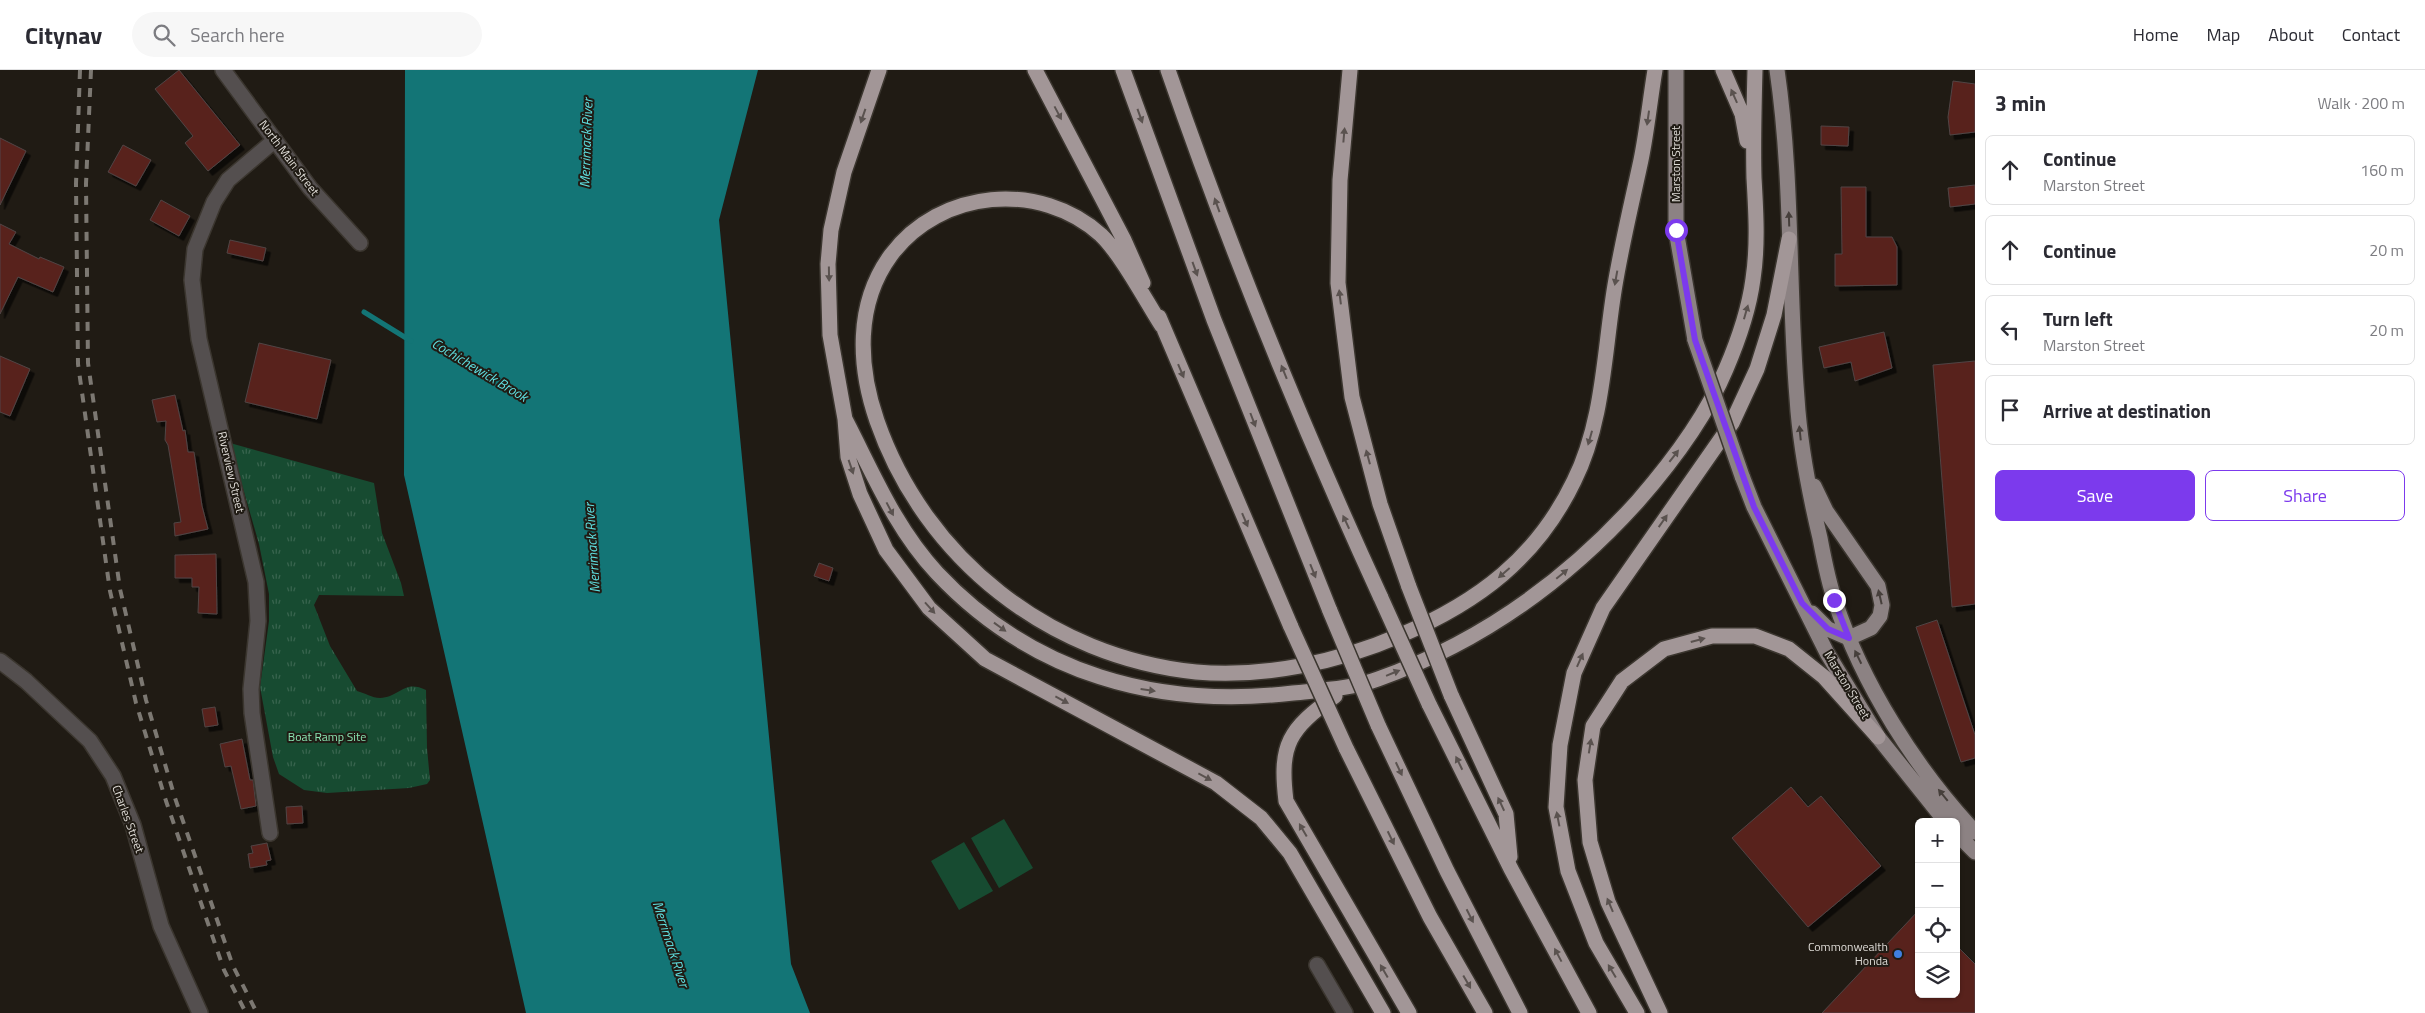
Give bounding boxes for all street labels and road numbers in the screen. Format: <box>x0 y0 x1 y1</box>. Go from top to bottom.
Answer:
street label: North Main Street <box>255 116 325 200</box>
street label: Marston Street <box>1666 125 1685 202</box>
street label: Riverview Street <box>213 429 250 515</box>
street label: Marston Street <box>1820 647 1876 723</box>
street label: Charles Street <box>107 782 150 856</box>

